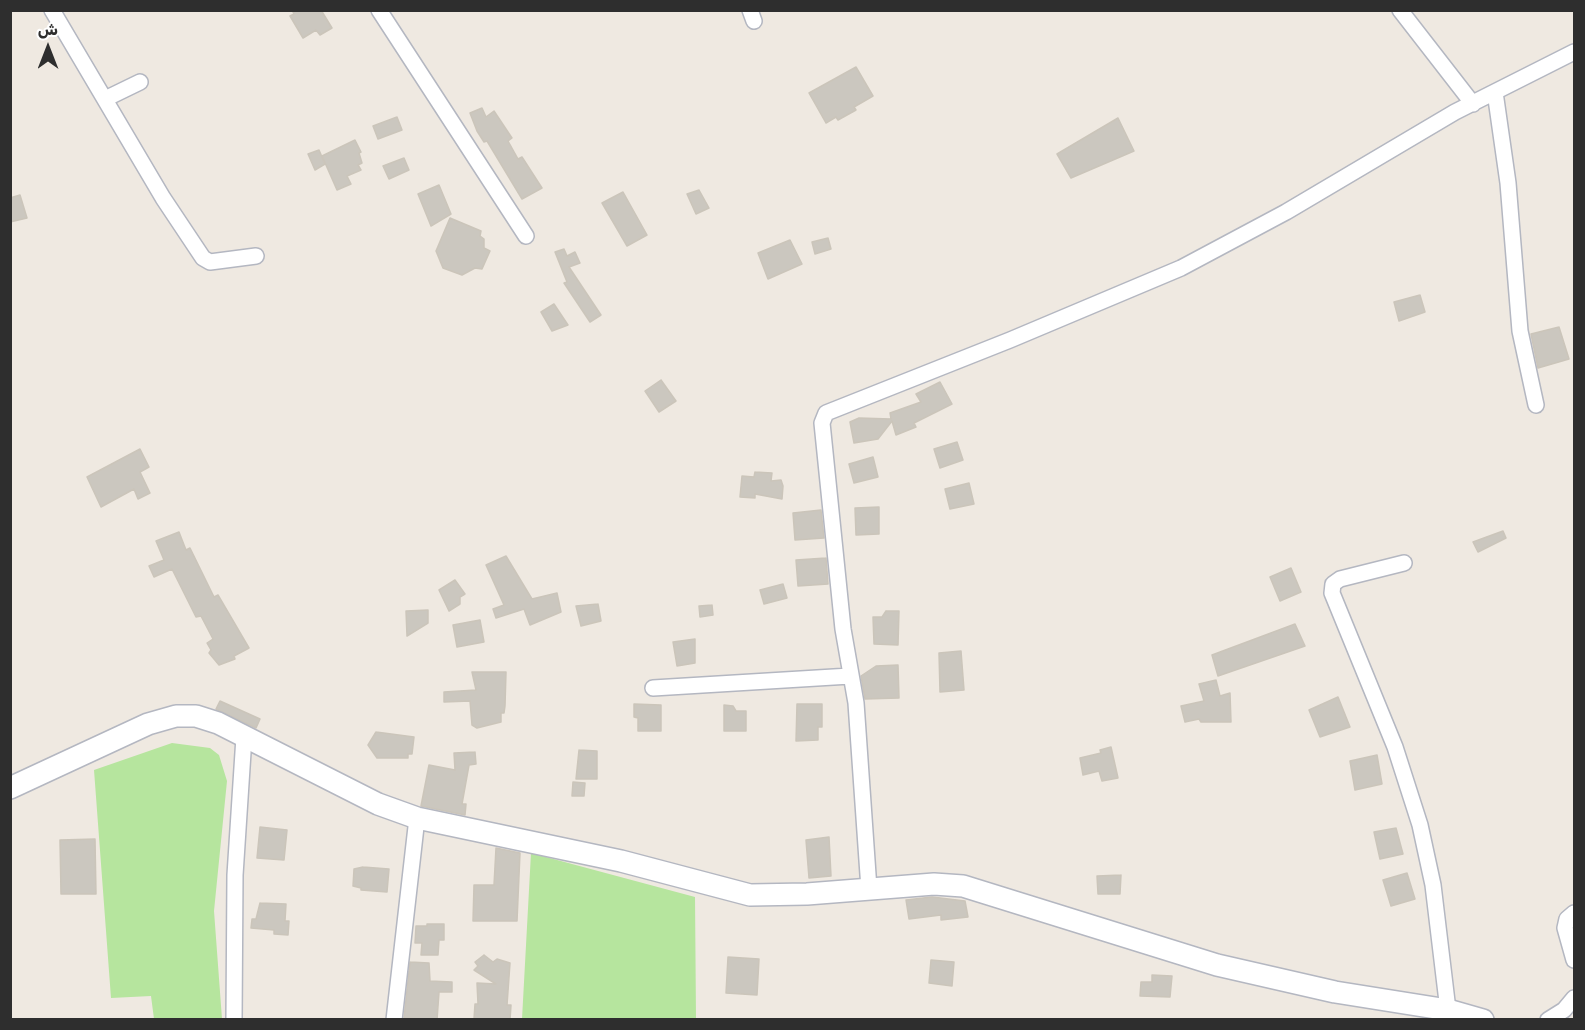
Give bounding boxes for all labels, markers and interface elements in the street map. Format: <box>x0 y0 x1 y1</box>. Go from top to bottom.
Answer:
north arrow <box>18 18 78 78</box>
text: ش <box>38 20 58 39</box>

